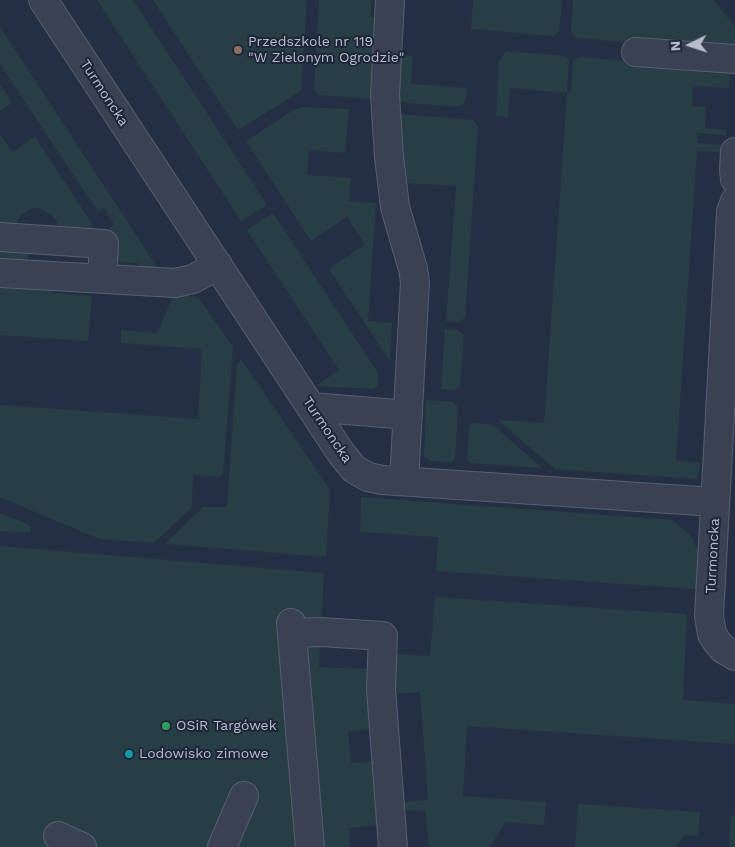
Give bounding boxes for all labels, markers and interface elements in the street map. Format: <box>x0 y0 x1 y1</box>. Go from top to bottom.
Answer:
north arrow <box>665 20 715 70</box>
place label: Przedszkole nr 119 "W Zielonym Ogrodzie" <box>248 34 404 66</box>
text: N <box>667 40 683 52</box>
marker: Przedszkole nr 119 "W Zielonym Ogrodzie" <box>232 44 244 56</box>
street label: Turmoncka <box>76 57 132 129</box>
street label: Turmoncka <box>299 394 355 466</box>
street label: Turmoncka <box>703 518 723 594</box>
place label: OSiR Targówek <box>176 718 277 734</box>
marker: OSiR Targówek <box>160 720 172 732</box>
place label: Lodowisko zimowe <box>139 746 268 762</box>
marker: Lodowisko zimowe <box>123 748 135 760</box>

